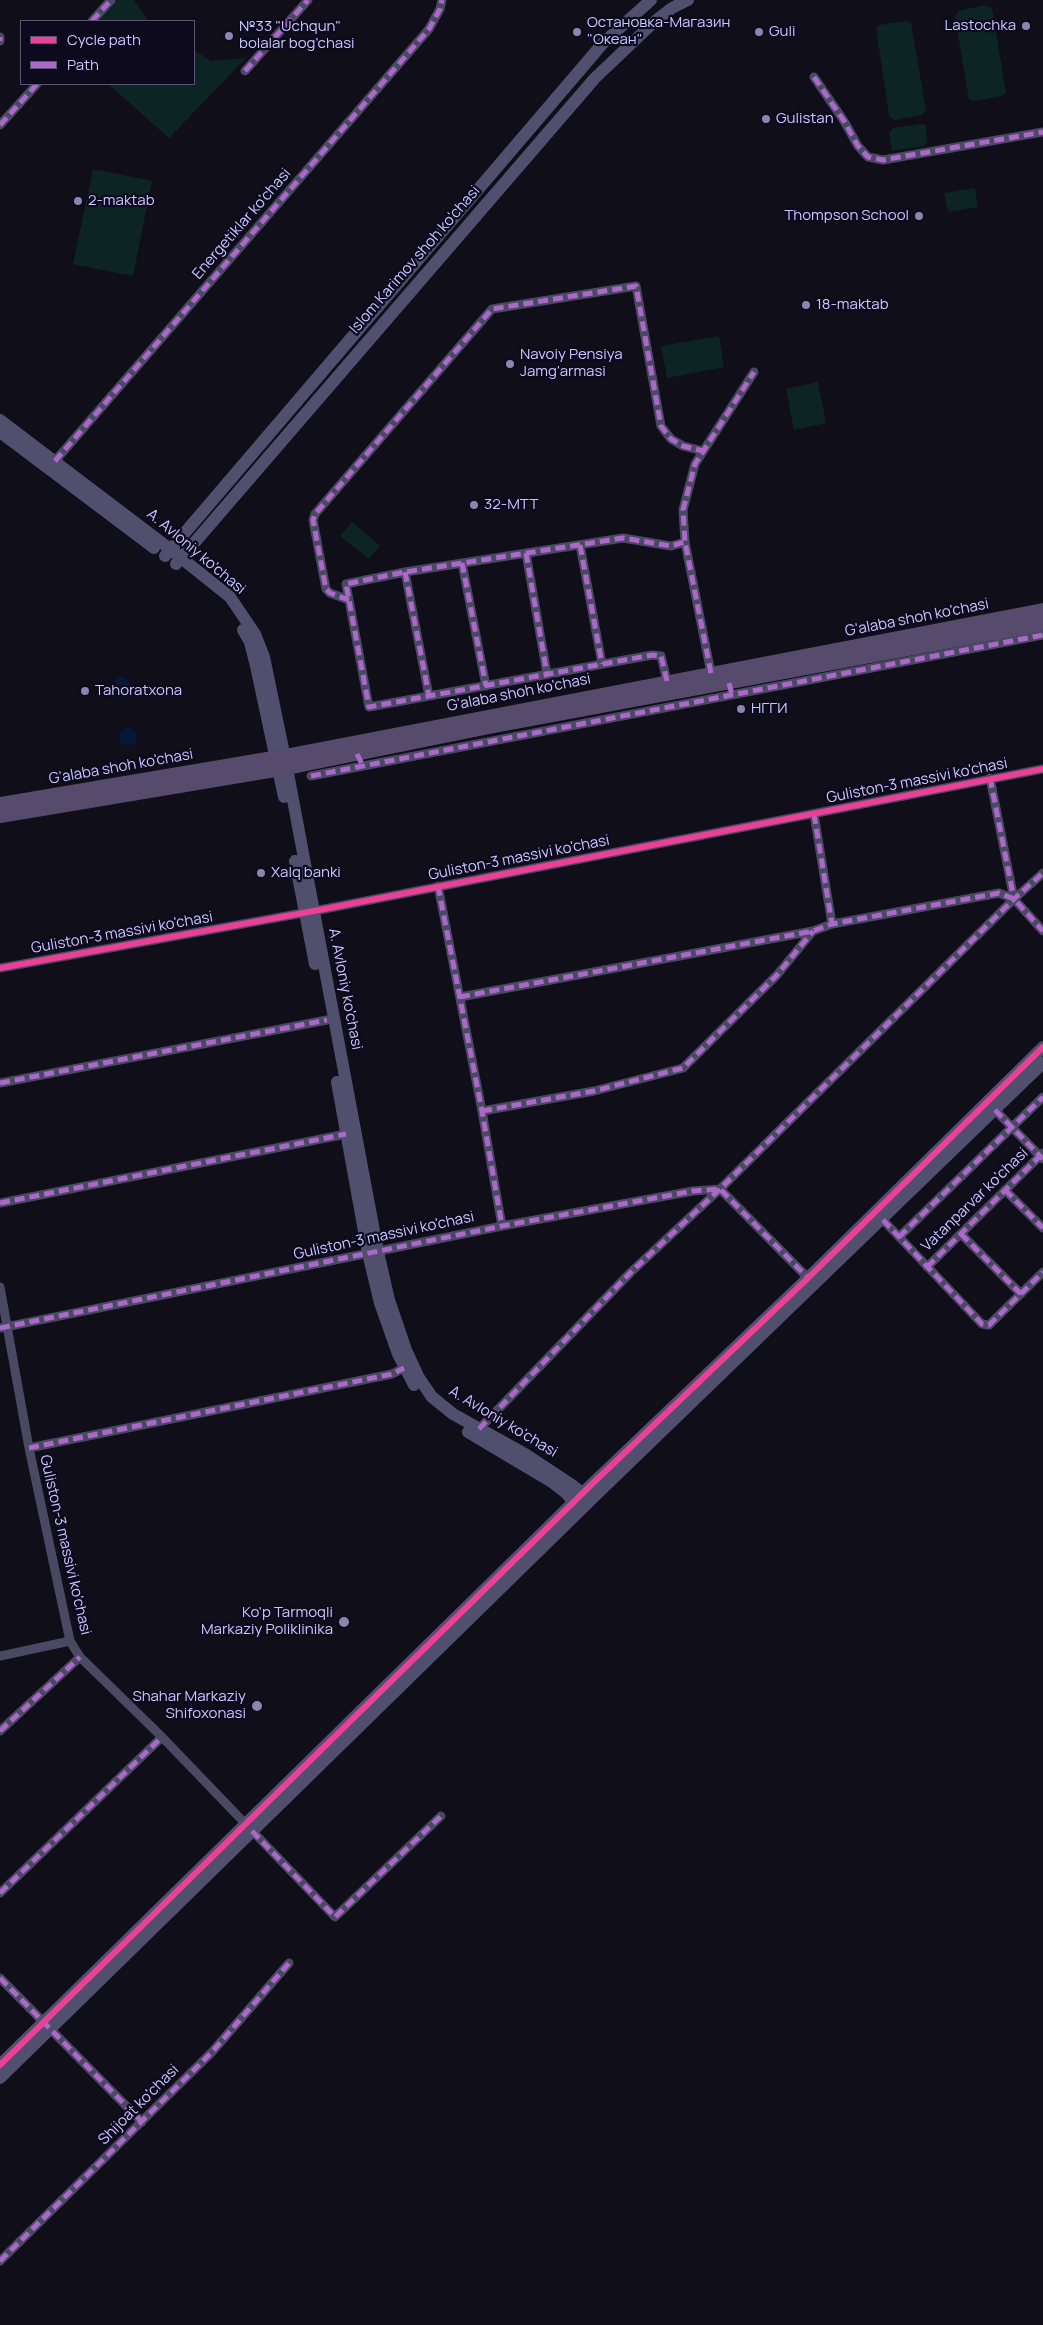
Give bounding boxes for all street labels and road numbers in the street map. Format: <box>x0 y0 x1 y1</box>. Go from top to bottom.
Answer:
street label: Energetiklar ko'chasi <box>189 165 295 283</box>
street label: Islom Karimov shoh ko'chasi <box>346 182 484 338</box>
street label: A. Avloniy ko'chasi <box>143 505 249 599</box>
street label: G'alaba shoh ko'chasi <box>844 595 990 641</box>
street label: G'alaba shoh ko'chasi <box>446 670 592 716</box>
street label: G'alaba shoh ko'chasi <box>48 745 194 789</box>
street label: Guliston-3 massivi ko'chasi <box>825 755 1009 807</box>
street label: Guliston-3 massivi ko'chasi <box>427 832 611 884</box>
street label: Guliston-3 massivi ko'chasi <box>30 908 214 958</box>
street label: A. Avloniy ko'chasi <box>324 927 366 1051</box>
street label: Vatanparvar ko'chasi <box>918 1144 1032 1256</box>
street label: Guliston-3 massivi ko'chasi <box>292 1208 476 1264</box>
street label: A. Avloniy ko'chasi <box>446 1383 560 1461</box>
street label: Guliston-3 massivi ko'chasi <box>36 1453 94 1637</box>
street label: Shijoat ko'chasi <box>95 2061 183 2149</box>

